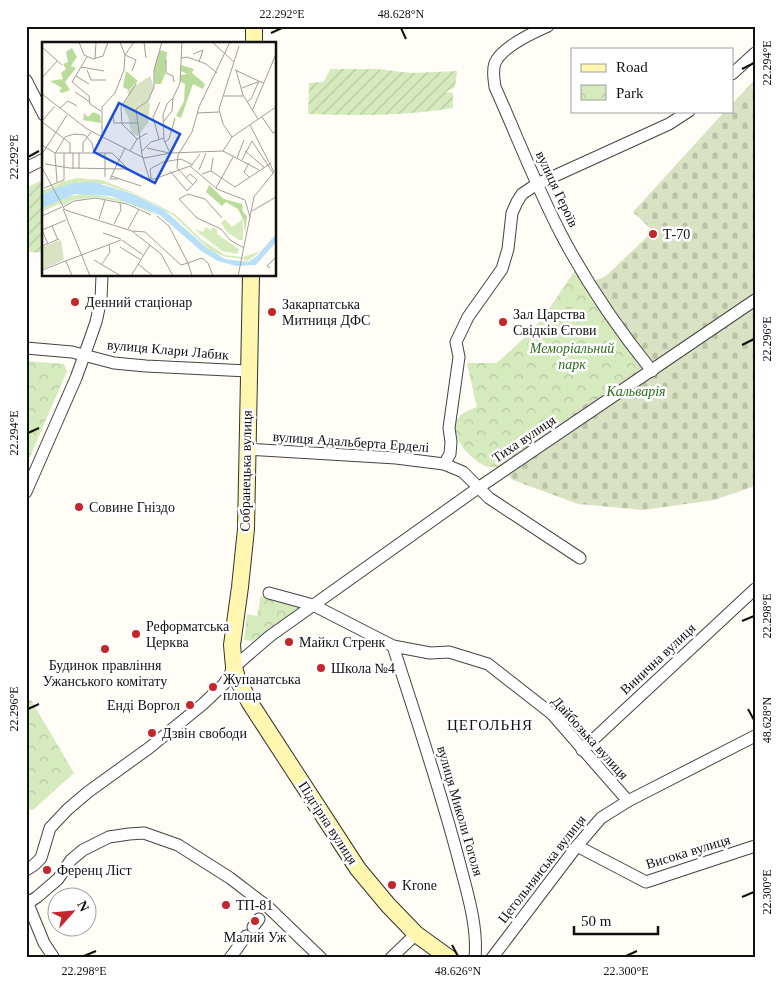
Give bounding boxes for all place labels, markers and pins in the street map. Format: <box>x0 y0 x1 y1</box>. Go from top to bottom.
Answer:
place label: Т-70 <box>663 227 690 242</box>
marker: Т-70 <box>647 228 659 240</box>
place label: Денний стаціонар <box>85 295 192 310</box>
marker: Денний стаціонар <box>69 296 81 308</box>
place label: Закарпатська Митниця ДФС <box>282 297 370 328</box>
marker: Закарпатська Митниця ДФС <box>266 306 278 318</box>
place label: Зал Царства Свідків Єгови <box>513 307 597 338</box>
marker: Зал Царства Свідків Єгови <box>497 316 509 328</box>
place label: Совине Гніздо <box>89 500 175 515</box>
marker: Совине Гніздо <box>73 501 85 513</box>
place label: Реформатська Церква <box>146 619 230 650</box>
marker: Реформатська Церква <box>130 628 142 640</box>
place label: Майкл Стренк <box>299 635 386 650</box>
marker: Майкл Стренк <box>283 636 295 648</box>
marker: Будинок правління Ужанського комітату <box>99 643 111 655</box>
place label: Будинок правління Ужанського комітату <box>43 658 167 689</box>
place label: Школа №4 <box>331 661 395 676</box>
marker: Школа №4 <box>315 662 327 674</box>
place label: Жупанатська площа <box>223 672 301 703</box>
marker: Жупанатська площа <box>207 681 219 693</box>
place label: Енді Воргол <box>107 698 180 713</box>
marker: Енді Воргол <box>184 699 196 711</box>
place label: Дзвін свободи <box>162 726 247 741</box>
marker: Дзвін свободи <box>146 727 158 739</box>
place label: Ференц Ліст <box>57 863 132 878</box>
marker: Ференц Ліст <box>41 864 53 876</box>
place label: Krone <box>402 878 437 893</box>
marker: Krone <box>386 879 398 891</box>
place label: ТП-81 <box>236 898 273 913</box>
marker: ТП-81 <box>220 899 232 911</box>
marker: Малий Уж <box>249 915 261 927</box>
place label: Малий Уж <box>224 930 287 945</box>

